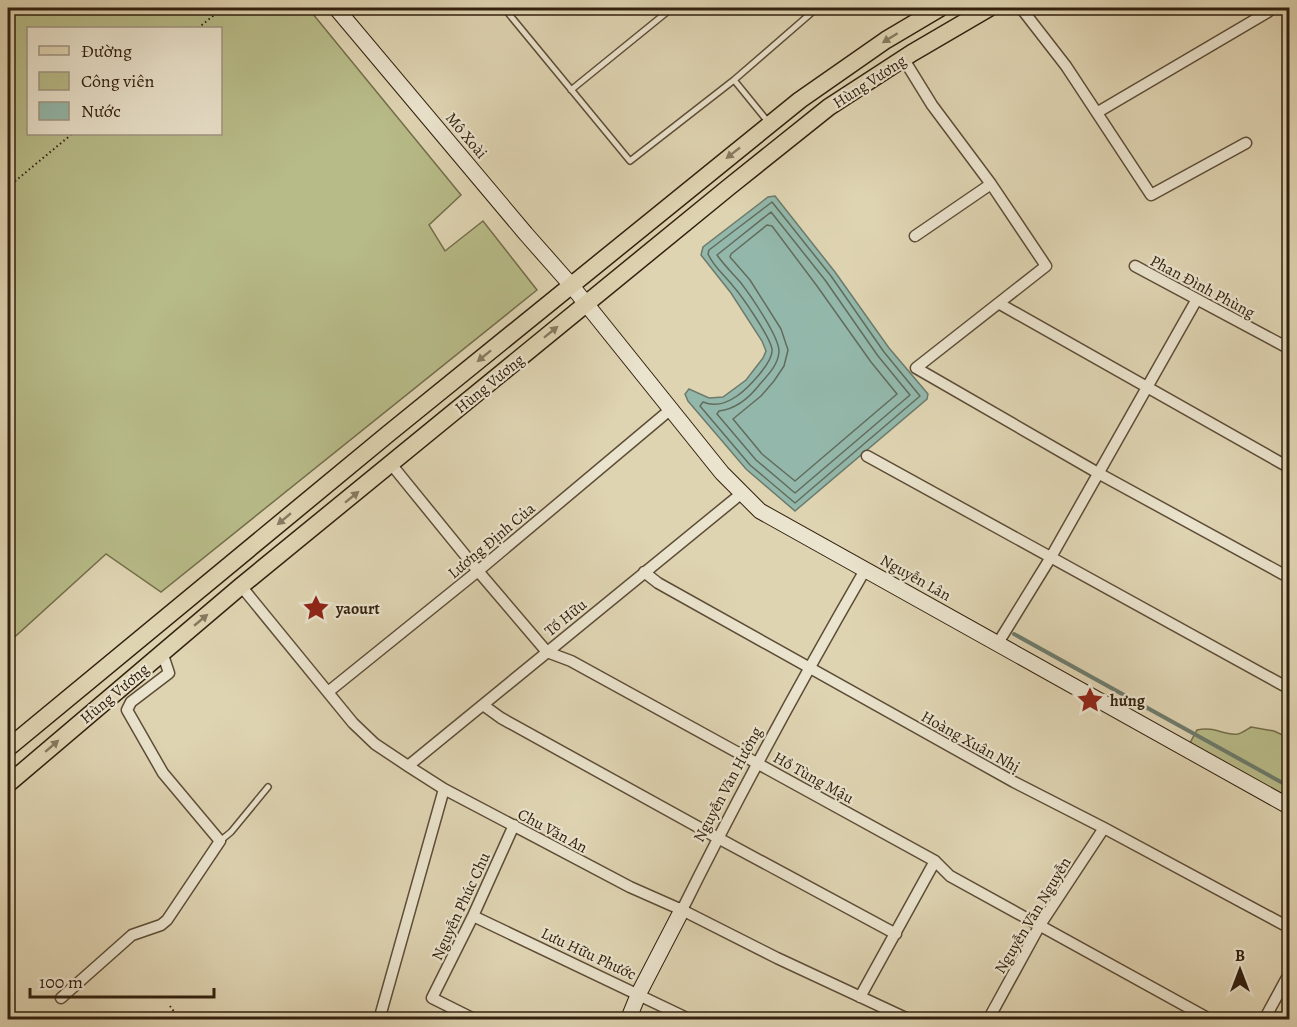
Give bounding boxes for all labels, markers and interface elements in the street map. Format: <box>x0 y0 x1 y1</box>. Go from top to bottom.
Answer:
legend <box>27 27 222 135</box>
one-way arrow <box>882 32 898 43</box>
text: Đường <box>81 39 132 63</box>
street label: Hùng Vương <box>828 50 911 114</box>
text: Công viên <box>81 69 154 93</box>
text: Nước <box>81 99 121 123</box>
street label: Mô Xoài <box>440 108 492 164</box>
one-way arrow <box>725 147 740 159</box>
street label: Phan Đình Phùng <box>1146 250 1259 324</box>
one-way arrow <box>543 326 559 339</box>
street label: Hùng Vương <box>450 349 529 419</box>
one-way arrow <box>476 350 492 363</box>
one-way arrow <box>344 490 360 503</box>
street label: Lương Định Của <box>443 497 540 584</box>
one-way arrow <box>277 512 292 525</box>
street label: Nguyễn Lân <box>876 549 955 607</box>
place icon: yaourt <box>301 593 331 623</box>
street label: Tố Hữu <box>540 594 592 642</box>
place label: yaourt <box>335 598 381 620</box>
one-way arrow <box>193 613 209 626</box>
street label: Hùng Vương <box>76 658 154 729</box>
place icon: hưng <box>1075 685 1105 715</box>
place label: hưng <box>1110 690 1146 712</box>
street label: Hoàng Xuân Nhị <box>917 706 1024 778</box>
street label: Nguyễn Văn Hưởng <box>688 723 768 846</box>
one-way arrow <box>44 739 60 752</box>
street label: Hồ Tùng Mậu <box>769 747 858 809</box>
street label: Chu Văn An <box>514 803 591 859</box>
street label: Nguyễn Phúc Chu <box>426 848 496 964</box>
street label: Nguyễn Văn Nguyễn <box>989 853 1076 978</box>
street label: Lưu Hữu Phước <box>537 922 640 986</box>
north arrow <box>1210 940 1270 1000</box>
text: B <box>1235 945 1245 967</box>
scale bar <box>30 961 214 999</box>
text: 100 m <box>39 970 83 994</box>

